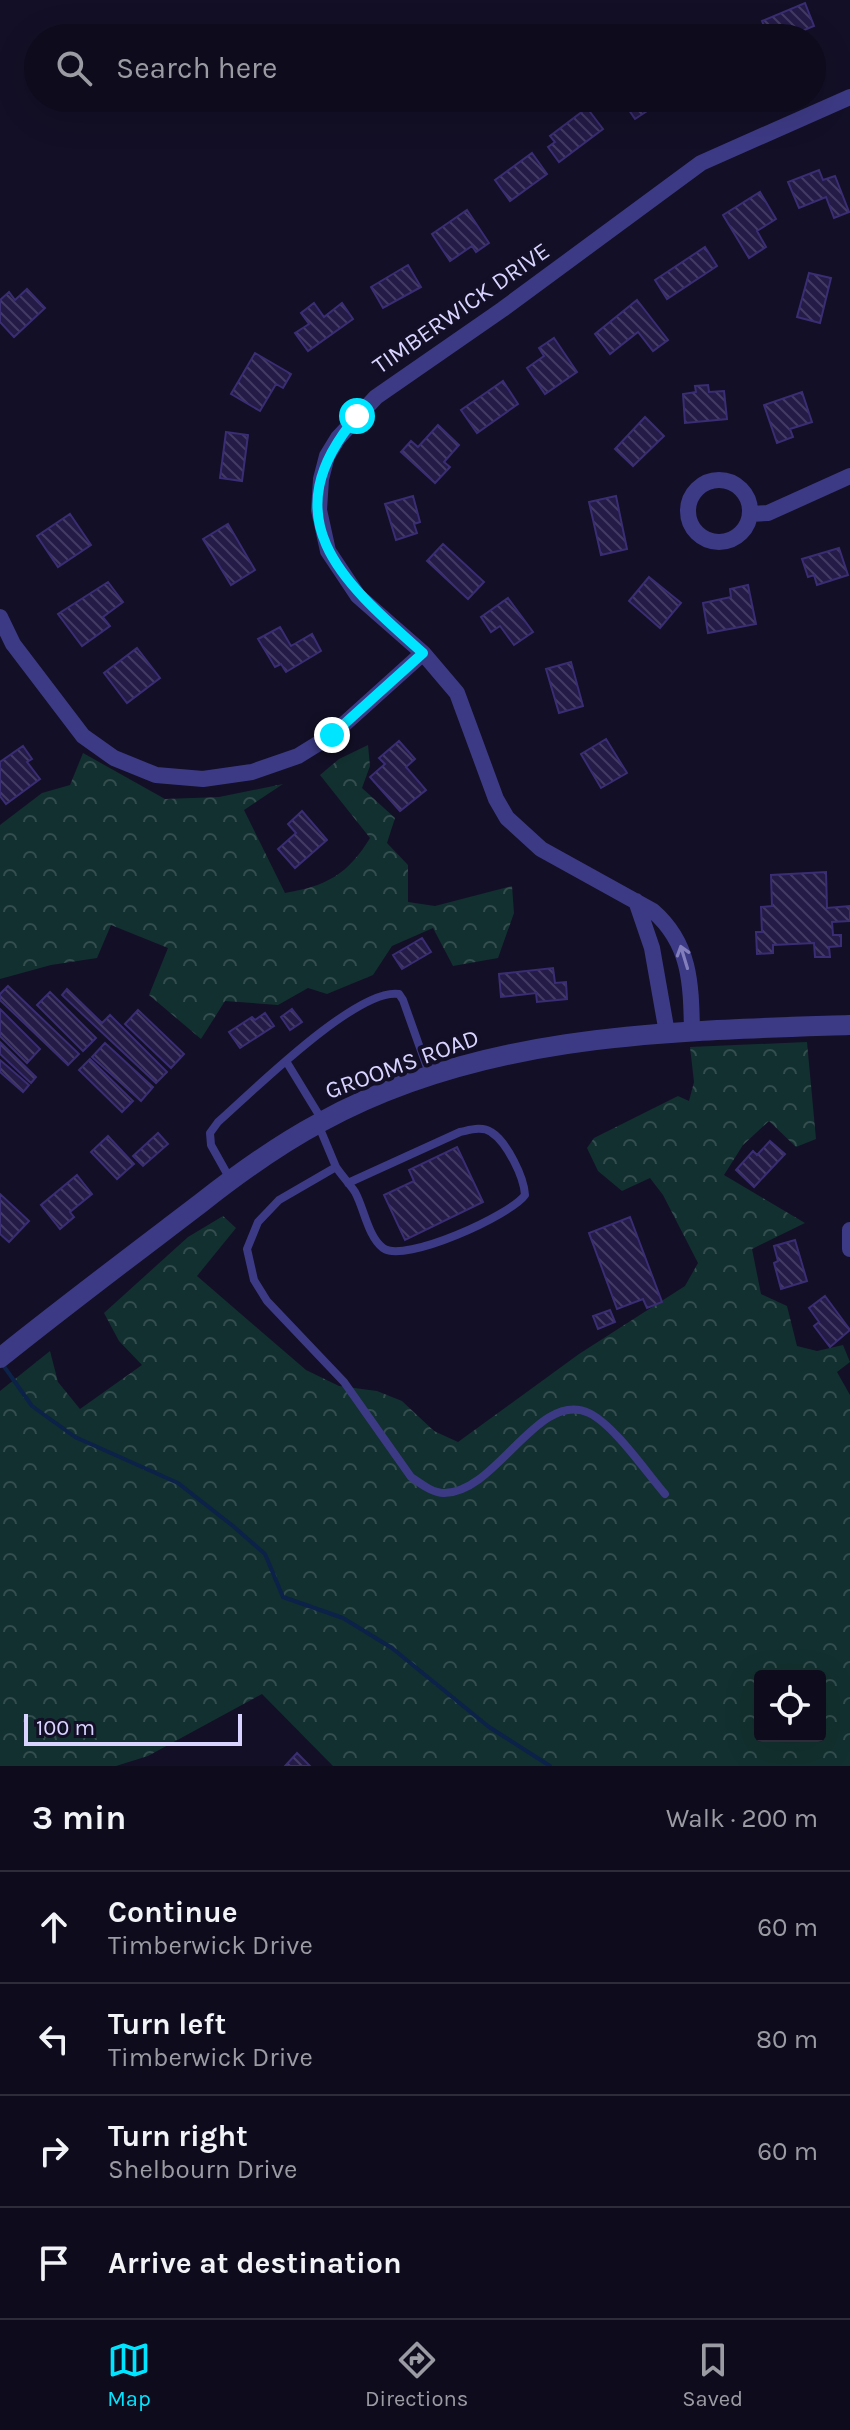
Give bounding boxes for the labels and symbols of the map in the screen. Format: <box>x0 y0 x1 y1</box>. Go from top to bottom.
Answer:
street label: TIMBERWICK DRIVE <box>367 236 555 380</box>
route start <box>339 398 375 434</box>
route end <box>314 717 350 753</box>
one-way arrow <box>676 945 690 970</box>
street label: GROOMS ROAD <box>321 1023 483 1105</box>
scale bar <box>24 1710 242 1746</box>

